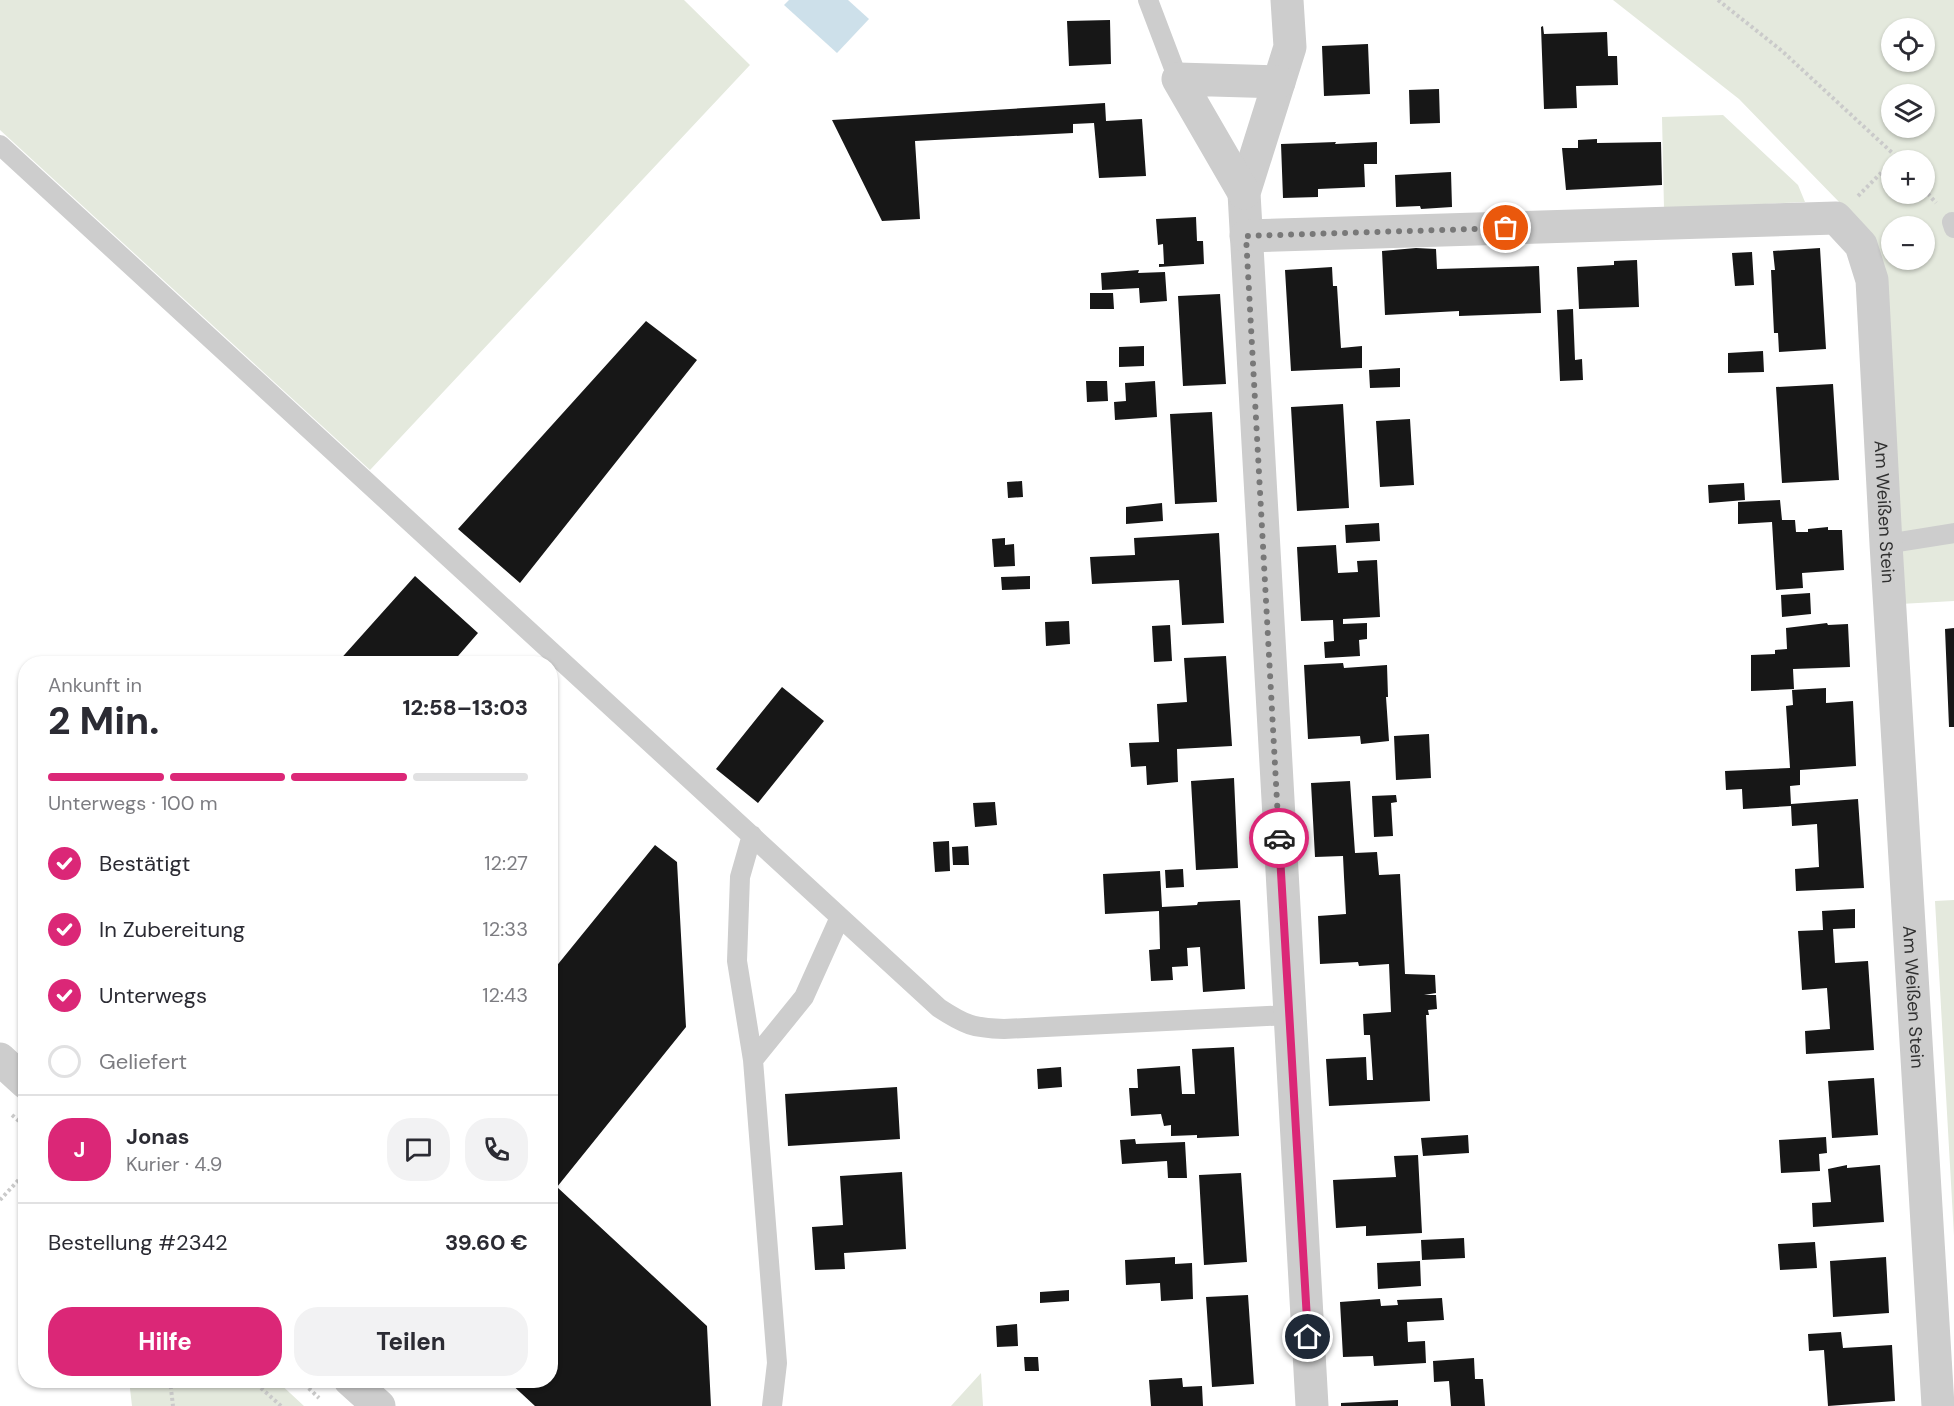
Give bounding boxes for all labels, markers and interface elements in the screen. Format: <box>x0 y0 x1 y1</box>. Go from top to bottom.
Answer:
map controls <box>1881 18 1935 270</box>
button: locate <box>1881 18 1935 72</box>
button: layers <box>1881 84 1935 138</box>
button: + <box>1881 150 1935 204</box>
pin <box>1480 202 1531 253</box>
icon: bag <box>1489 211 1522 244</box>
button: − <box>1881 216 1935 270</box>
street label: Am Weißen Stein <box>1869 440 1900 584</box>
text: Ankunft in <box>48 672 142 698</box>
text: 12:58–13:03 <box>402 693 528 722</box>
text: 2 Min. <box>48 695 159 746</box>
text: Unterwegs · 100 m <box>48 790 218 816</box>
courier <box>1249 808 1309 868</box>
icon: car <box>1263 822 1296 855</box>
icon: check <box>48 847 81 880</box>
text: Bestätigt <box>99 849 190 878</box>
text: 12:27 <box>484 850 528 876</box>
icon: check <box>48 913 81 946</box>
text: In Zubereitung <box>99 915 245 944</box>
text: 12:33 <box>483 916 528 942</box>
street label: Am Weißen Stein <box>1897 925 1930 1069</box>
icon: check <box>48 979 81 1012</box>
text: Unterwegs <box>99 981 207 1010</box>
text: 12:43 <box>482 982 528 1008</box>
text: Geliefert <box>99 1047 187 1076</box>
button: chat <box>387 1118 450 1181</box>
button: phone <box>465 1118 528 1181</box>
text: Jonas <box>126 1122 190 1151</box>
text: J <box>74 1135 85 1164</box>
text: Kurier · 4.9 <box>126 1151 222 1177</box>
text: Bestellung #2342 <box>48 1228 228 1257</box>
text: 39.60 € <box>445 1228 528 1257</box>
button: Hilfe <box>48 1307 282 1376</box>
button: Teilen <box>294 1307 528 1376</box>
pin <box>1282 1311 1333 1362</box>
icon: home <box>1291 1320 1324 1353</box>

